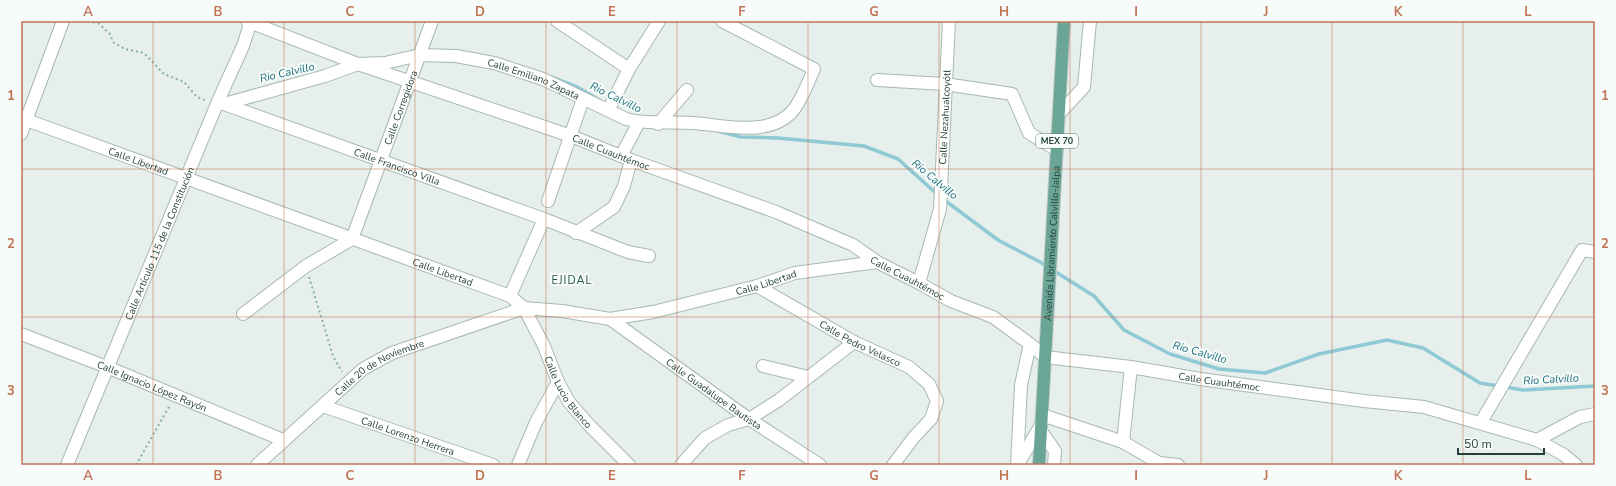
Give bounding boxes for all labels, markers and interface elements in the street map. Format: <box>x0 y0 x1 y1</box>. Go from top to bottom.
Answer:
text: A <box>83 3 93 21</box>
text: B <box>214 3 223 21</box>
text: C <box>346 3 355 21</box>
text: D <box>475 3 485 21</box>
text: E <box>608 3 616 21</box>
text: F <box>738 3 746 21</box>
text: G <box>869 3 879 21</box>
text: H <box>999 3 1009 21</box>
text: I <box>1134 3 1138 21</box>
text: J <box>1263 3 1268 21</box>
text: K <box>1394 3 1403 21</box>
text: L <box>1524 3 1532 21</box>
street label: Calle Emiliano Zapata <box>486 56 582 104</box>
water label: Rio Calvillo <box>258 59 316 86</box>
street label: Calle Corregidora <box>381 69 421 147</box>
street label: Calle Nezahualcoyótl <box>936 69 955 165</box>
water label: Rio Calvillo <box>587 78 644 116</box>
text: 1 <box>7 87 15 105</box>
text: 1 <box>1601 87 1609 105</box>
street label: Calle Cuauhtémoc <box>570 131 652 174</box>
road number: MEX 70 <box>1036 134 1078 148</box>
street label: Calle Libertad <box>106 144 170 179</box>
street label: Calle Francisco Villa <box>352 145 442 189</box>
water label: Rio Calvillo <box>908 156 961 203</box>
street label: Calle Artículo 115 de la Constitución <box>122 165 198 323</box>
street label: Avenida Libramiento Calvillo-Jalpa <box>1041 165 1064 322</box>
text: 2 <box>7 235 15 253</box>
text: 2 <box>1601 235 1609 253</box>
street label: Calle Cuauhtémoc <box>867 253 947 304</box>
street label: Calle Libertad <box>411 255 475 290</box>
street label: Calle Libertad <box>734 267 799 299</box>
district label: EJIDAL <box>552 273 592 288</box>
street label: Calle Pedro Velasco <box>816 317 903 370</box>
street label: Calle 20 de Noviembre <box>332 337 426 399</box>
water label: Rio Calvillo <box>1171 338 1229 367</box>
street label: Calle Lucio Blanco <box>541 354 595 432</box>
street label: Calle Guadalupe Bautista <box>663 355 764 433</box>
street label: Calle Ignacio López Rayón <box>95 358 209 416</box>
street label: Calle Cuauhtémoc <box>1177 369 1261 395</box>
water label: Rio Calvillo <box>1523 371 1579 388</box>
text: 3 <box>7 382 15 400</box>
text: 3 <box>1601 382 1609 400</box>
street label: Calle Lorenzo Herrera <box>359 414 456 459</box>
scale bar <box>1458 430 1544 456</box>
text: 50 m <box>1464 436 1492 452</box>
text: A <box>83 467 93 485</box>
text: B <box>214 467 223 485</box>
text: C <box>346 467 355 485</box>
text: D <box>475 467 485 485</box>
text: E <box>608 467 616 485</box>
text: F <box>738 467 746 485</box>
text: G <box>869 467 879 485</box>
text: H <box>999 467 1009 485</box>
text: I <box>1134 467 1138 485</box>
text: J <box>1263 467 1268 485</box>
text: K <box>1394 467 1403 485</box>
text: L <box>1524 467 1532 485</box>

